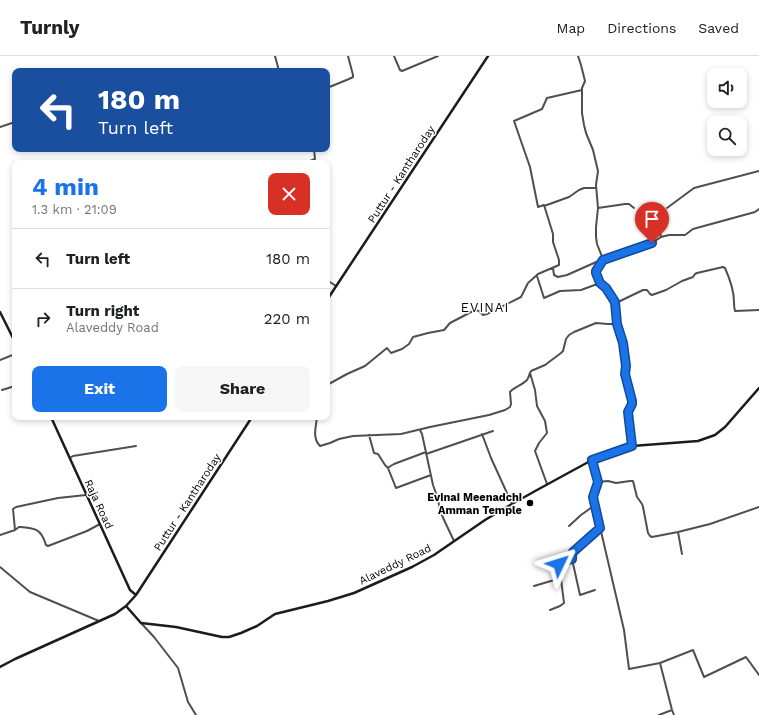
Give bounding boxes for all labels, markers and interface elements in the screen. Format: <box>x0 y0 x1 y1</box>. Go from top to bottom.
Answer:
text: Turnly <box>20 16 80 39</box>
text: Map <box>557 20 585 36</box>
text: Directions <box>607 20 676 36</box>
text: Saved <box>698 20 739 36</box>
map controls <box>707 68 747 156</box>
button: sound <box>707 68 747 108</box>
text: 180 m <box>98 83 180 116</box>
icon: left <box>32 84 84 136</box>
button: search <box>707 116 747 156</box>
text: Turn left <box>98 117 173 138</box>
street label: Puttur - Kantharoday <box>365 123 438 225</box>
text: 4 min <box>32 173 99 201</box>
button: close <box>268 173 310 215</box>
text: 1.3 km · 21:09 <box>32 202 117 217</box>
pin <box>635 202 669 243</box>
icon: arrive <box>641 208 663 230</box>
icon: left <box>32 248 54 270</box>
text: Turn left <box>66 250 130 268</box>
text: 180 m <box>266 250 310 268</box>
district label: EVINAI <box>461 300 509 315</box>
text: Turn right <box>66 302 139 320</box>
icon: right <box>32 308 54 330</box>
text: 220 m <box>264 310 310 328</box>
text: Alaveddy Road <box>66 320 159 335</box>
button: Exit <box>32 366 167 412</box>
button: Share <box>175 366 310 412</box>
street label: Puttur - Kantharoday <box>151 451 224 553</box>
street label: Raja Road <box>81 477 116 531</box>
place label: Evinai Meenadchi Amman Temple <box>427 491 522 517</box>
marker: Evinai Meenadchi Amman Temple <box>525 498 535 508</box>
street label: Alaveddy Road <box>357 541 433 588</box>
position arrow <box>538 543 580 585</box>

